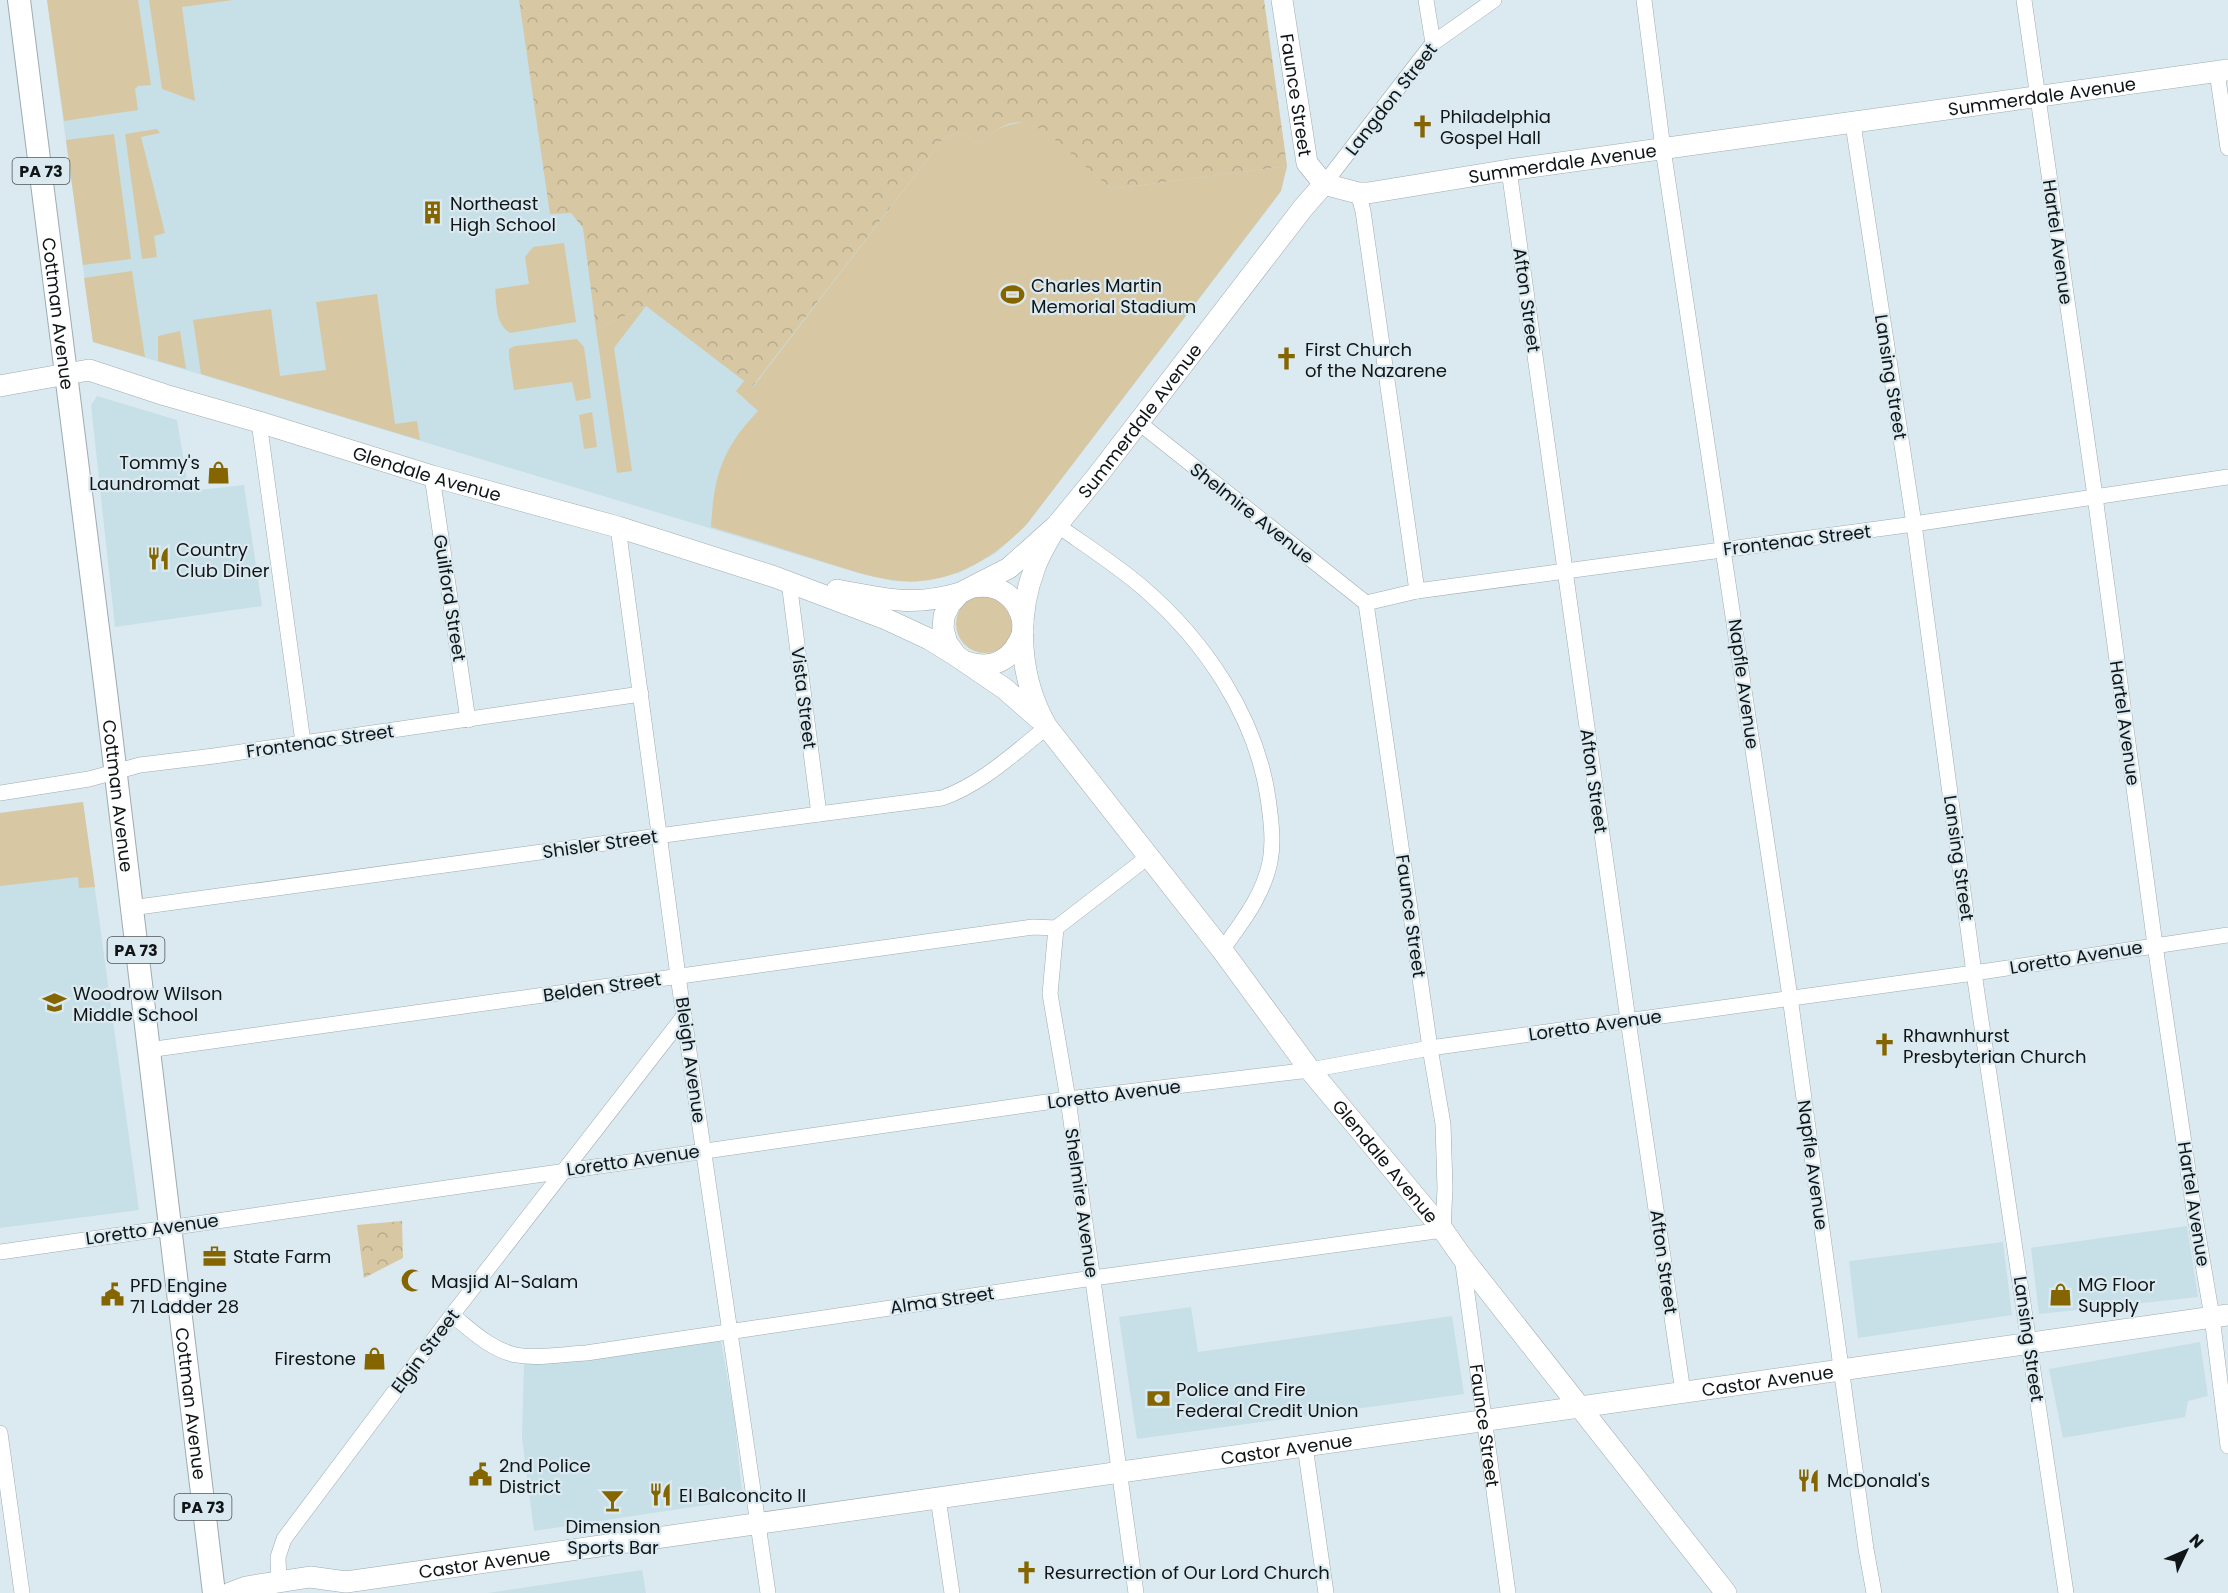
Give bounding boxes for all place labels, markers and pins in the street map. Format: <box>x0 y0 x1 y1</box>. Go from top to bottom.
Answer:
place label: Philadelphia Gospel Hall <box>1440 104 1551 150</box>
church icon: Philadelphia Gospel Hall <box>1409 113 1435 139</box>
place label: Northeast High School <box>450 191 556 237</box>
building icon: Northeast High School <box>419 200 445 226</box>
place label: Charles Martin Memorial Stadium <box>1031 273 1196 319</box>
sports icon: Charles Martin Memorial Stadium <box>1000 282 1026 308</box>
place label: First Church of the Nazarene <box>1305 337 1447 383</box>
church icon: First Church of the Nazarene <box>1274 346 1300 372</box>
place label: Tommy's Laundromat <box>89 450 200 496</box>
shop icon: Tommy's Laundromat <box>205 459 231 485</box>
place label: Country Club Diner <box>176 537 270 583</box>
restaurant icon: Country Club Diner <box>145 546 171 572</box>
place label: Woodrow Wilson Middle School <box>73 981 222 1027</box>
school or university icon: Woodrow Wilson Middle School <box>42 990 68 1016</box>
place label: Rhawnhurst Presbyterian Church <box>1903 1023 2086 1069</box>
church icon: Rhawnhurst Presbyterian Church <box>1872 1032 1898 1058</box>
office icon: State Farm <box>202 1243 228 1269</box>
place label: State Farm <box>233 1244 331 1269</box>
mosque icon: Masjid Al-Salam <box>400 1268 426 1294</box>
place label: Masjid Al-Salam <box>431 1269 578 1294</box>
place label: MG Floor Supply <box>2078 1272 2156 1318</box>
place label: PFD Engine 71 Ladder 28 <box>130 1273 239 1319</box>
shop icon: MG Floor Supply <box>2047 1281 2073 1307</box>
public building icon: PFD Engine 71 Ladder 28 <box>99 1282 125 1308</box>
shop icon: Firestone <box>361 1345 387 1371</box>
place label: Firestone <box>274 1346 356 1371</box>
place label: Police and Fire Federal Credit Union <box>1176 1377 1359 1423</box>
bank icon: Police and Fire Federal Credit Union <box>1145 1386 1171 1412</box>
place label: 2nd Police District <box>499 1453 591 1499</box>
public building icon: 2nd Police District <box>468 1462 494 1488</box>
restaurant icon: McDonald's <box>1796 1467 1822 1493</box>
place label: McDonald's <box>1827 1468 1930 1493</box>
restaurant icon: El Balconcito II <box>648 1482 674 1508</box>
place label: El Balconcito II <box>679 1483 806 1508</box>
bar icon: Dimension Sports Bar <box>600 1487 626 1513</box>
place label: Dimension Sports Bar <box>565 1514 661 1560</box>
church icon: Resurrection of Our Lord Church <box>1013 1559 1039 1585</box>
place label: Resurrection of Our Lord Church <box>1044 1560 1330 1585</box>

